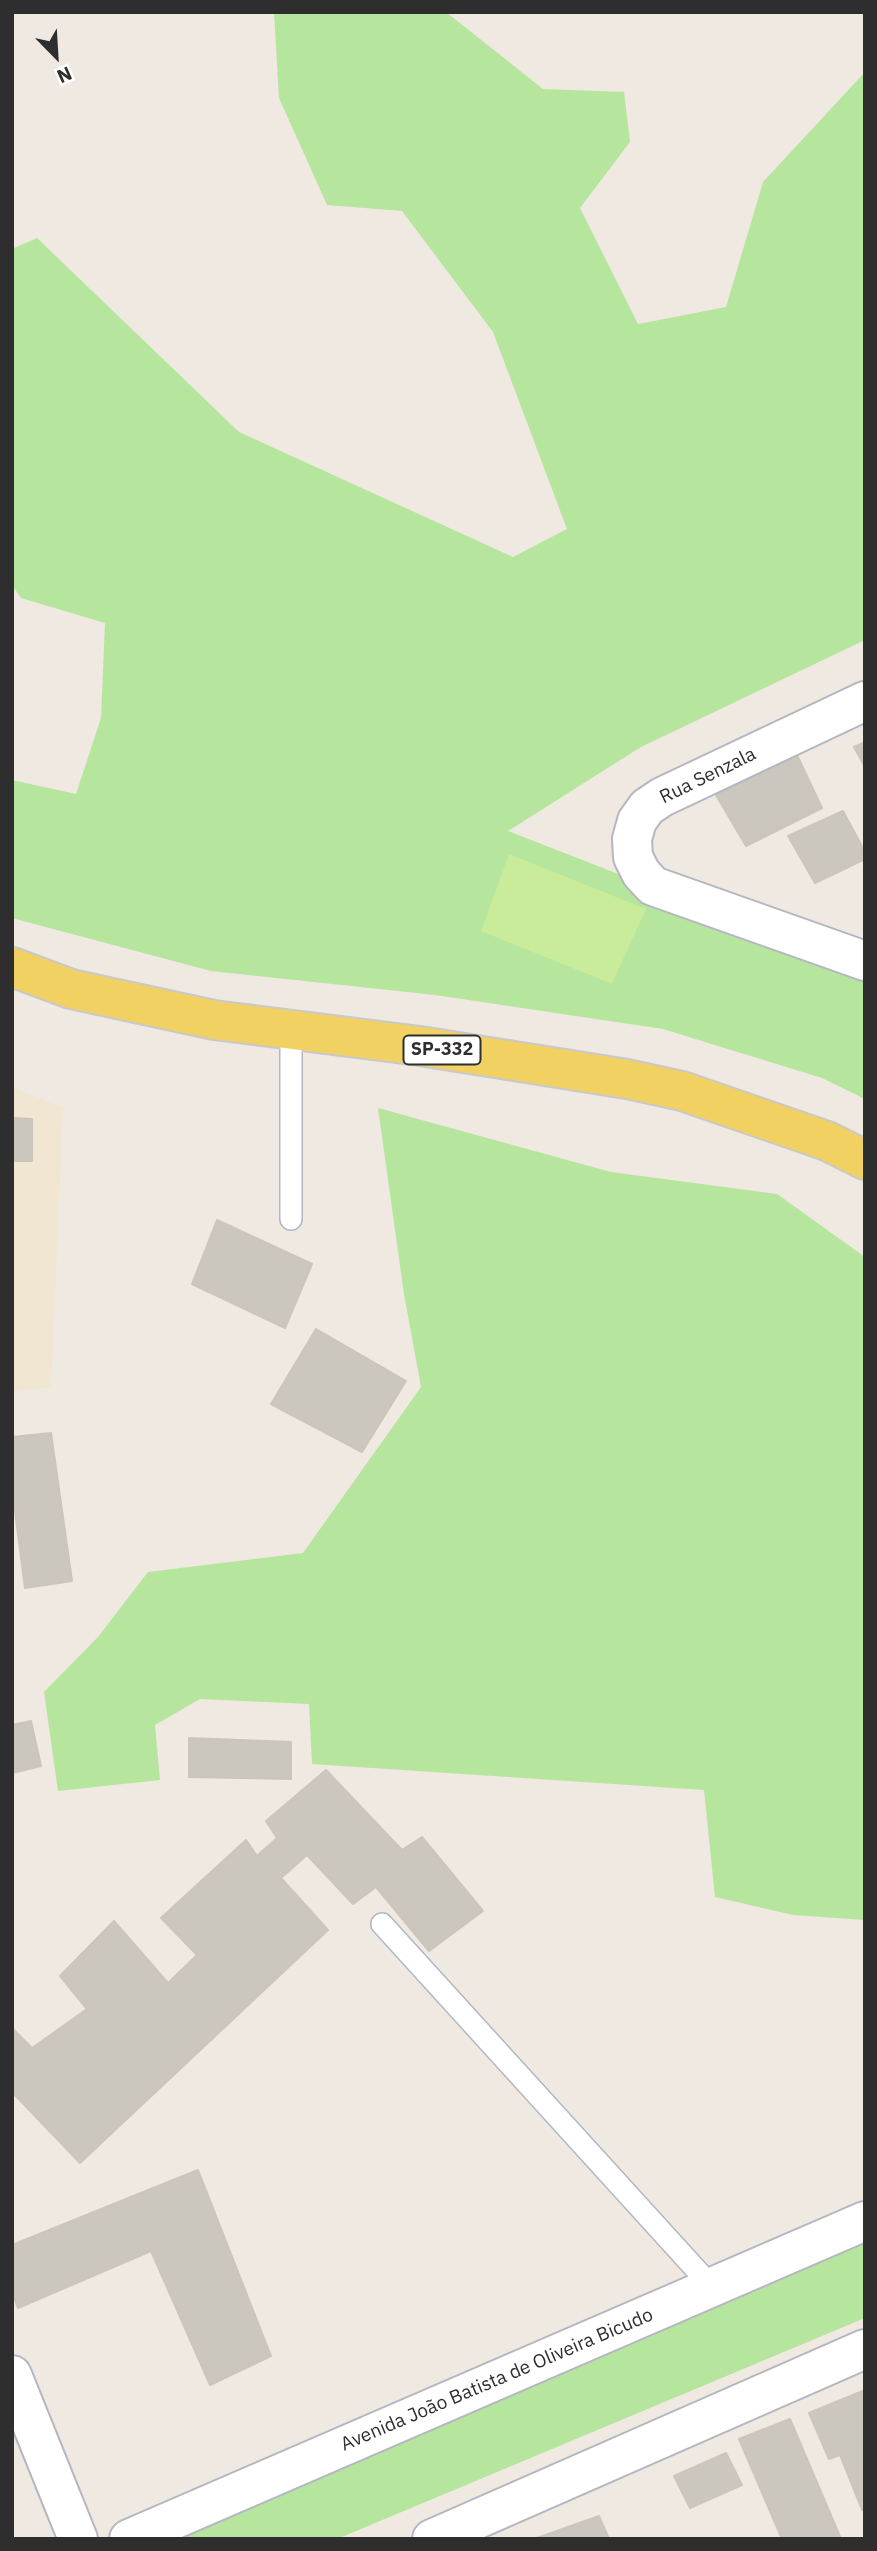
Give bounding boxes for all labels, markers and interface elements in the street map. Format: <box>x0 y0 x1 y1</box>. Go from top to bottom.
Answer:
north arrow <box>21 21 91 91</box>
text: N <box>53 61 76 89</box>
street label: Rua Senzala <box>656 743 760 809</box>
road number: SP-332 <box>404 1036 480 1064</box>
street label: Avenida João Batista de Oliveira Bicudo <box>337 2304 657 2456</box>

